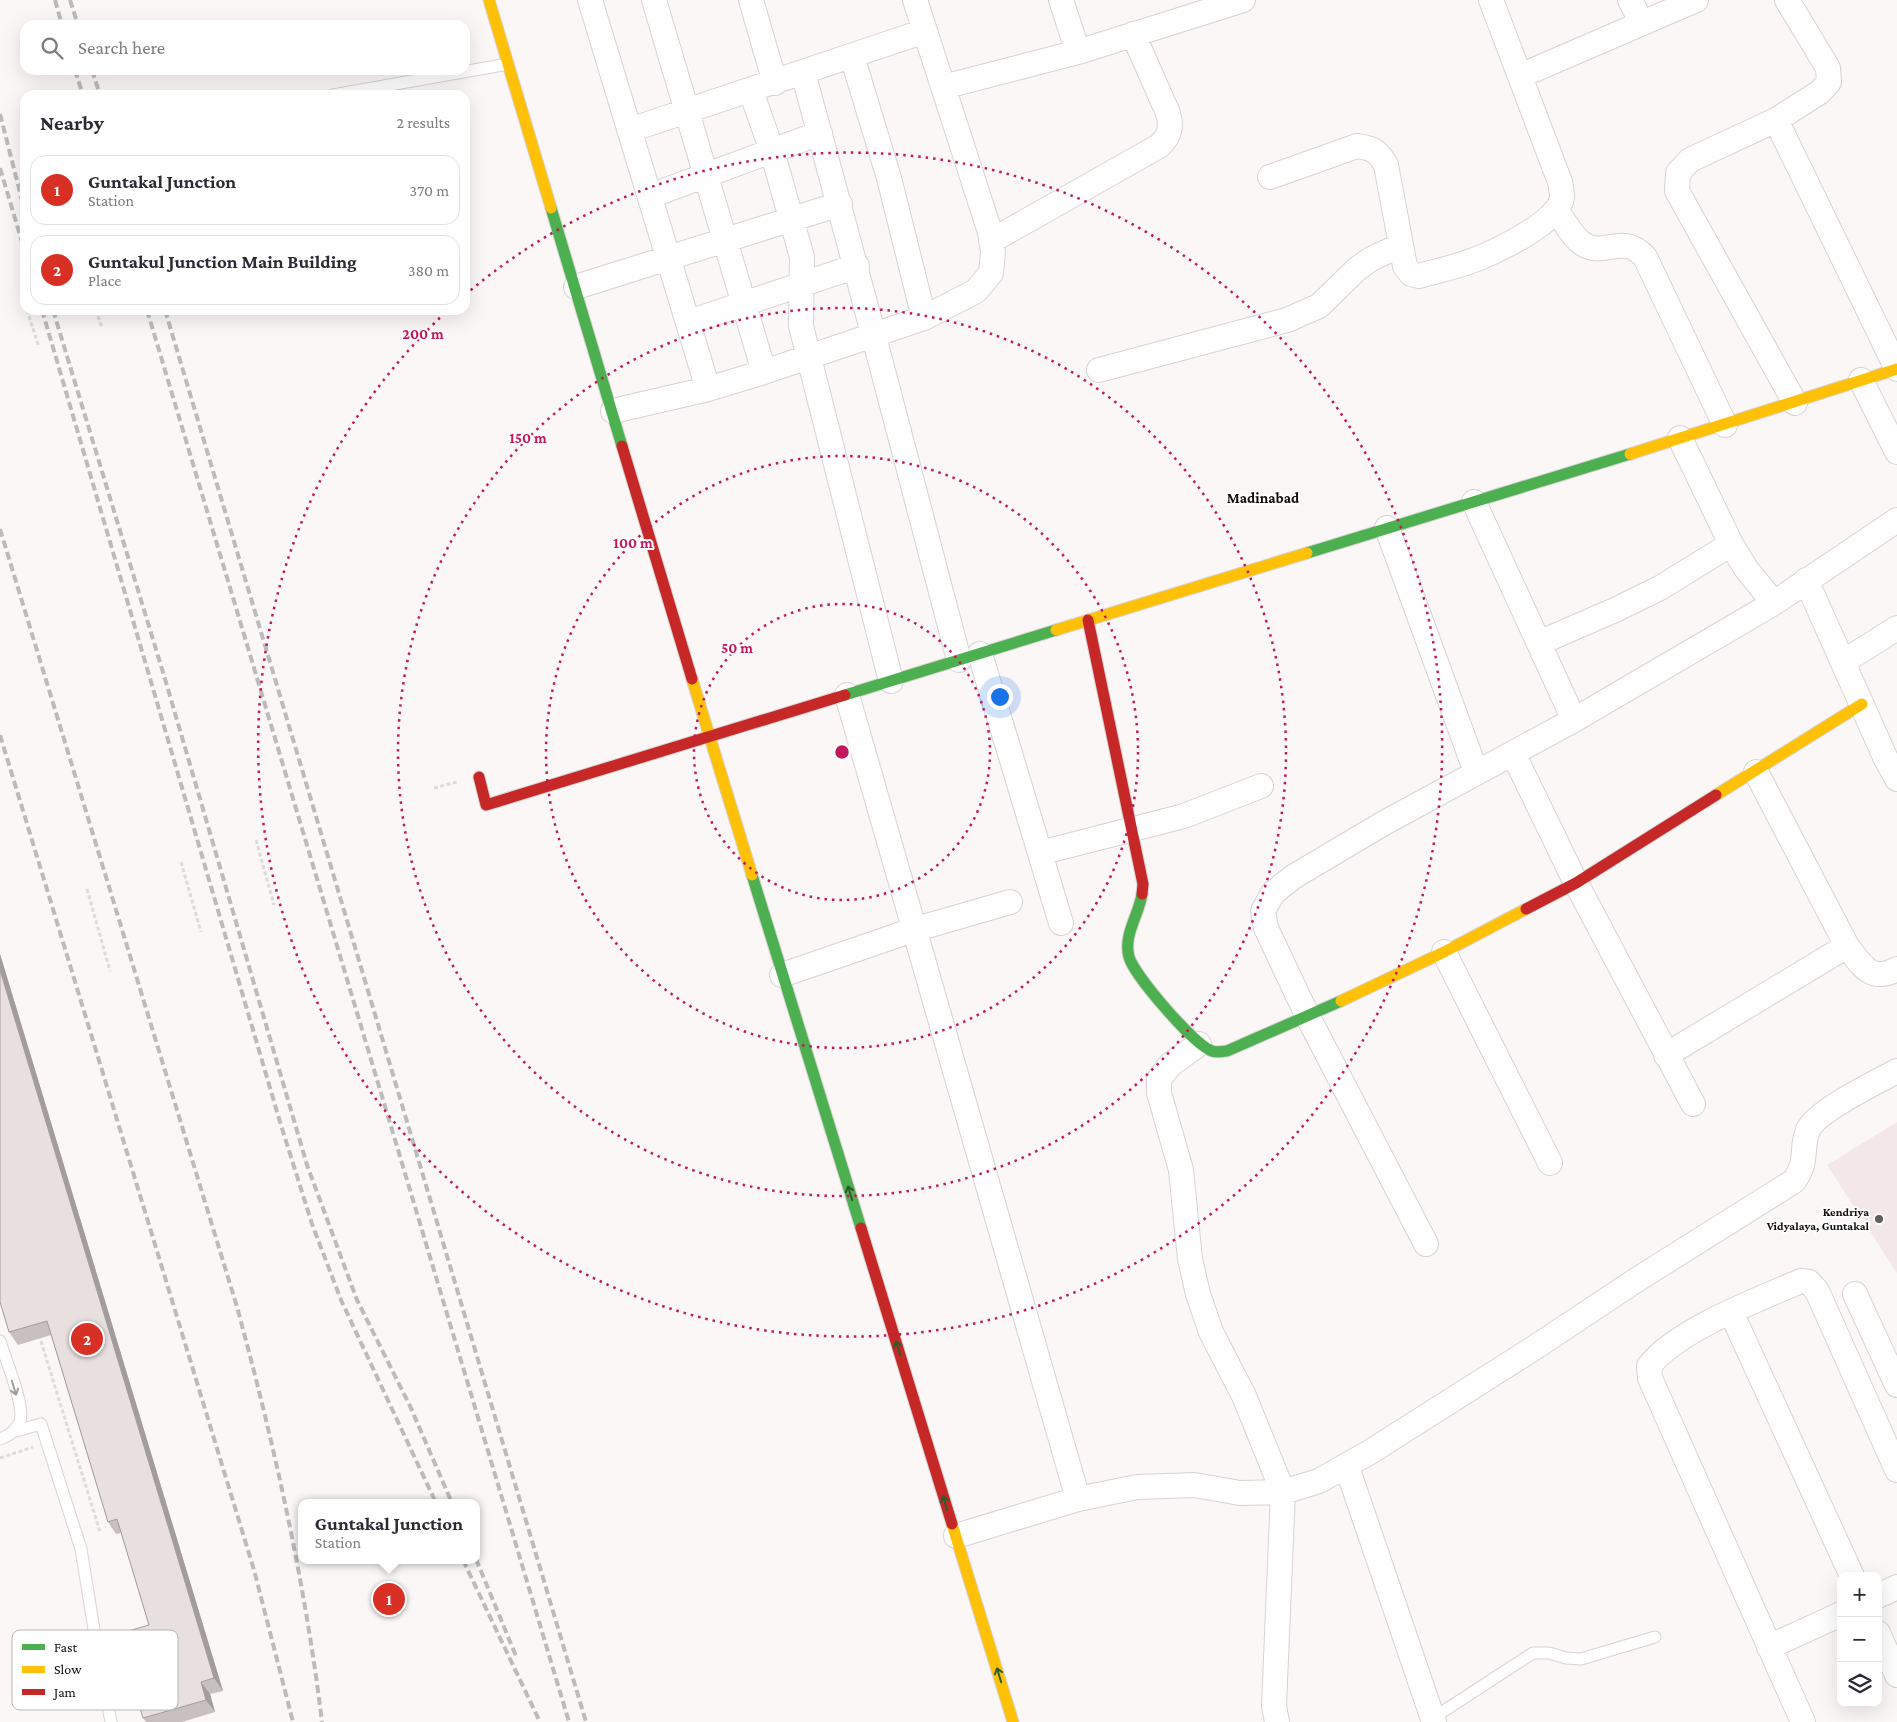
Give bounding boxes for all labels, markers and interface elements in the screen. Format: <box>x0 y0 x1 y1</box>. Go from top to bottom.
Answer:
search box <box>20 20 470 75</box>
icon: search <box>38 34 66 62</box>
text: Search here <box>78 37 165 58</box>
text: Nearby <box>40 111 104 135</box>
text: 2 results <box>397 114 450 131</box>
text: Guntakal Junction <box>88 171 236 192</box>
text: 1 <box>54 182 60 199</box>
text: 370 m <box>410 182 449 199</box>
text: Station <box>88 192 134 209</box>
text: Guntakul Junction Main Building <box>88 251 357 272</box>
text: 2 <box>53 262 61 279</box>
text: 380 m <box>408 262 449 279</box>
text: Place <box>88 272 121 289</box>
text: 200 m <box>402 326 444 342</box>
text: 150 m <box>509 430 547 446</box>
district label: Madinabad <box>1227 490 1300 506</box>
text: 100 m <box>613 535 653 551</box>
text: 50 m <box>721 640 753 656</box>
your location <box>987 684 1013 710</box>
centre of rings <box>833 743 851 761</box>
one-way arrow <box>844 1185 854 1201</box>
place label: Kendriya Vidyalaya, Guntakal <box>1766 1205 1870 1233</box>
marker: Kendriya Vidyalaya, Guntakal <box>1873 1213 1885 1225</box>
pin: 2 <box>71 1320 103 1358</box>
one-way arrow <box>892 1341 902 1357</box>
one-way arrow <box>10 1379 20 1395</box>
one-way arrow <box>940 1496 950 1512</box>
popup <box>298 1499 480 1564</box>
text: Guntakal Junction <box>315 1513 463 1534</box>
text: Station <box>315 1534 361 1551</box>
map controls <box>1837 1572 1882 1707</box>
button: + <box>1837 1572 1882 1617</box>
pin: 1 <box>373 1580 405 1618</box>
button: − <box>1837 1617 1882 1662</box>
legend <box>12 1630 178 1710</box>
text: Fast <box>54 1639 78 1655</box>
text: Slow <box>54 1661 82 1677</box>
button: layers <box>1837 1662 1882 1707</box>
one-way arrow <box>993 1668 1003 1684</box>
text: Jam <box>52 1684 76 1700</box>

